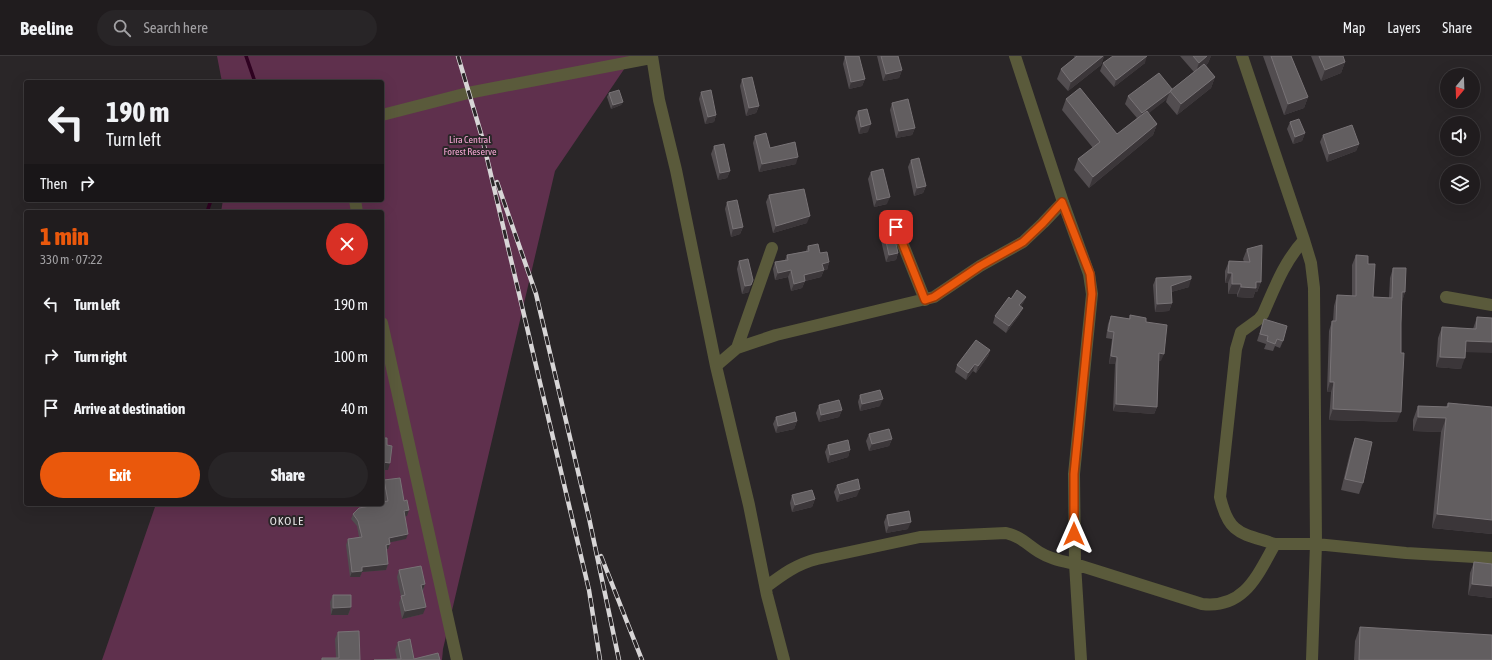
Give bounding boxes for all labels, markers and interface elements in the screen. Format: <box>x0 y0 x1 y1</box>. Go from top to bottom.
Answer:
search box <box>97 10 377 46</box>
text: Beeline <box>20 17 73 39</box>
icon: search <box>111 17 133 39</box>
text: Search here <box>143 19 208 36</box>
text: Map <box>1343 20 1365 36</box>
text: Layers <box>1387 20 1420 36</box>
text: Share <box>1442 20 1472 36</box>
north arrow <box>1440 68 1480 108</box>
map controls <box>1440 68 1480 204</box>
icon: left <box>40 96 92 148</box>
text: 190 m <box>106 96 169 128</box>
button: sound <box>1440 116 1480 156</box>
text: Turn left <box>106 129 161 150</box>
park label: Lira Central Forest Reserve <box>444 134 497 157</box>
button: layers <box>1440 164 1480 204</box>
icon: right <box>76 172 98 194</box>
text: Then <box>40 175 68 192</box>
pin <box>879 210 913 244</box>
icon: arrive <box>885 216 907 238</box>
text: 1 min <box>40 223 89 250</box>
button: close <box>326 223 368 265</box>
text: 330 m · 07:22 <box>40 252 103 267</box>
icon: left <box>40 293 62 315</box>
text: Turn left <box>74 296 120 313</box>
text: 190 m <box>334 296 368 313</box>
icon: right <box>40 345 62 367</box>
text: Turn right <box>74 348 127 365</box>
text: 100 m <box>334 348 368 365</box>
icon: arrive <box>40 397 62 419</box>
text: Arrive at destination <box>74 400 185 417</box>
text: 40 m <box>341 400 368 417</box>
button: Exit <box>40 452 200 498</box>
button: Share <box>208 452 368 498</box>
position arrow <box>1053 513 1095 555</box>
district label: OKOLE <box>270 514 304 528</box>

